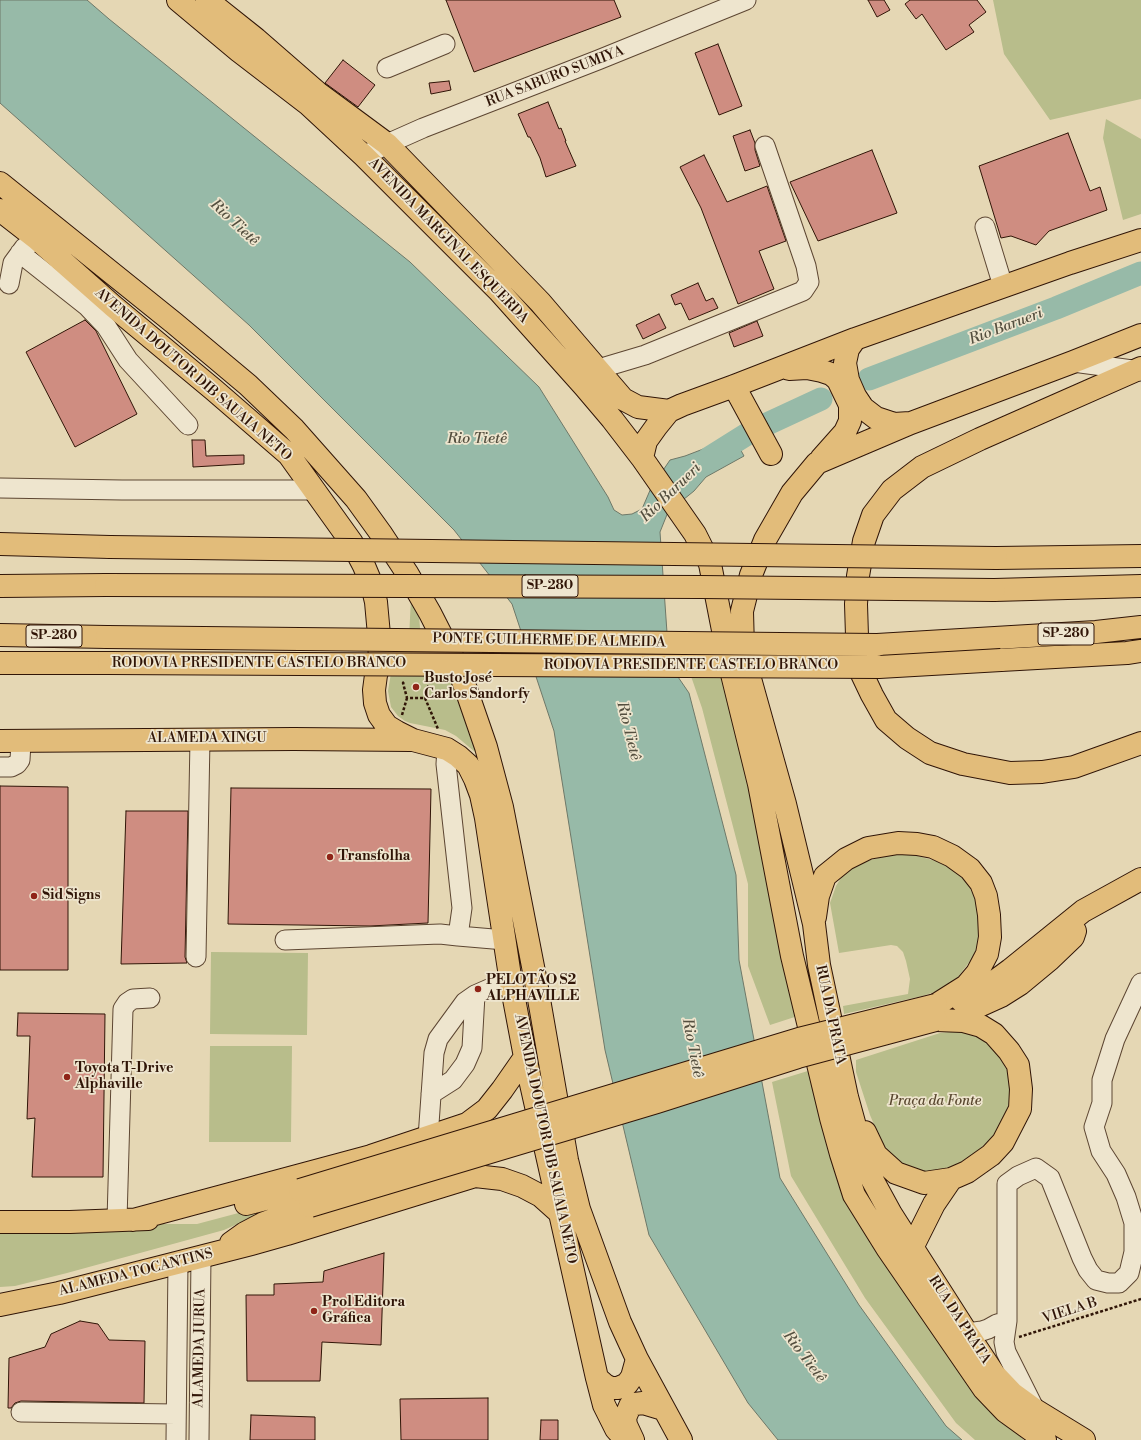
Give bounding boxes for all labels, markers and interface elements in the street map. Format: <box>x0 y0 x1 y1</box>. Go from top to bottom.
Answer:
street label: RUA SABURO SUMIYA <box>483 43 627 111</box>
street label: AVENIDA MARGINAL ESQUERDA <box>364 155 532 327</box>
water label: Rio Tietê <box>206 196 262 250</box>
street label: AVENIDA DOUTOR DIB SAUAIA NETO <box>91 285 295 465</box>
water label: Rio Barueri <box>966 305 1046 349</box>
water label: Rio Tietê <box>447 430 507 448</box>
water label: Rio Barueri <box>637 460 705 526</box>
road number: SP-280 <box>522 575 578 597</box>
road number: SP-280 <box>1038 623 1094 645</box>
road number: SP-280 <box>26 625 82 647</box>
street label: PONTE GUILHERME DE ALMEIDA <box>432 631 666 651</box>
street label: RODOVIA PRESIDENTE CASTELO BRANCO <box>112 656 406 672</box>
street label: RODOVIA PRESIDENTE CASTELO BRANCO <box>544 658 838 674</box>
place label: Busto José Carlos Sandorfy <box>424 671 530 704</box>
marker: Busto José Carlos Sandorfy <box>411 682 421 692</box>
water label: Rio Tietê <box>612 700 644 762</box>
street label: ALAMEDA XINGU <box>147 731 267 747</box>
place label: Transfolha <box>338 849 410 865</box>
marker: Transfolha <box>325 852 335 862</box>
place label: Sid Signs <box>42 888 100 904</box>
marker: Sid Signs <box>29 891 39 901</box>
street label: RUA DA PRATA <box>811 964 849 1066</box>
place label: PELOTÃO S2 ALPHAVILLE <box>486 973 579 1006</box>
marker: PELOTÃO S2 ALPHAVILLE <box>473 984 483 994</box>
street label: AVENIDA DOUTOR DIB SAUAIA NETO <box>510 1012 580 1266</box>
water label: Rio Tietê <box>677 1017 707 1079</box>
place label: Toyota T-Drive Alphaville <box>75 1061 174 1094</box>
marker: Toyota T-Drive Alphaville <box>62 1072 72 1082</box>
park label: Praça da Fonte <box>889 1094 981 1110</box>
street label: ALAMEDA TOCANTINS <box>57 1246 215 1300</box>
street label: RUA DA PRATA <box>924 1273 994 1367</box>
street label: ALAMEDA JURUA <box>191 1288 209 1408</box>
street label: VIELA B <box>1040 1294 1100 1328</box>
place label: Prol Editora Gráfica <box>322 1295 405 1328</box>
marker: Prol Editora Gráfica <box>309 1306 319 1316</box>
water label: Rio Tietê <box>779 1328 829 1386</box>

